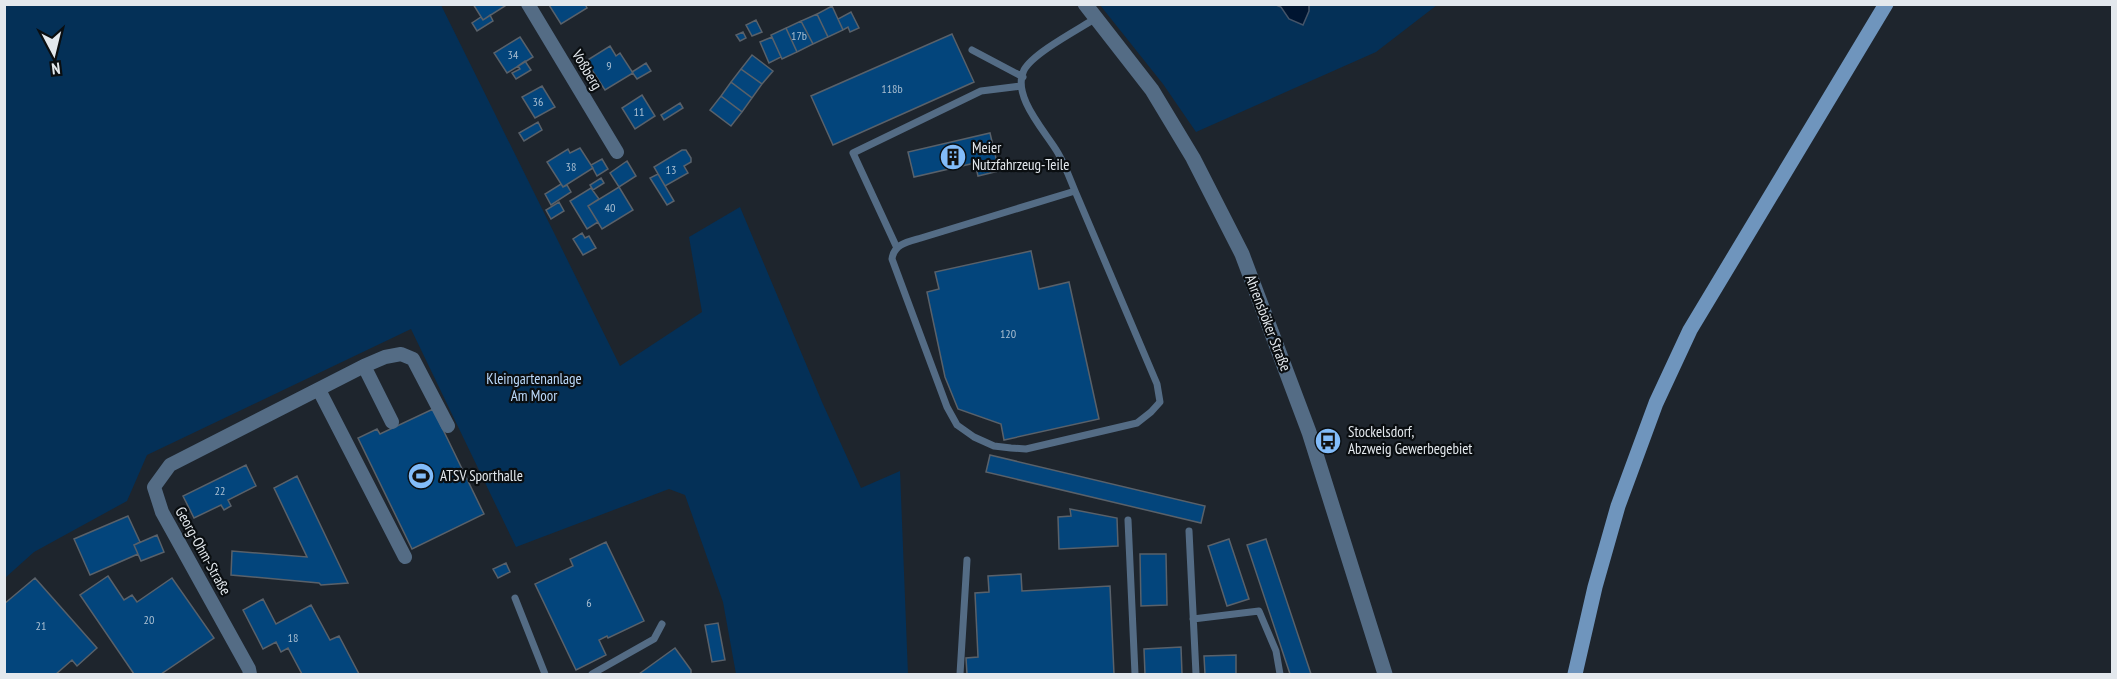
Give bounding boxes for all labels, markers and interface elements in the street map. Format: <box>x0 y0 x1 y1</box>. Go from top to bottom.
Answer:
north arrow <box>24 24 84 84</box>
house number: 17b <box>791 28 807 43</box>
street label: Voßberg <box>568 45 607 93</box>
house number: 34 <box>508 47 519 62</box>
text: N <box>50 58 61 79</box>
house number: 9 <box>606 58 612 73</box>
house number: 118b <box>881 81 903 96</box>
house number: 36 <box>533 94 543 109</box>
house number: 11 <box>634 104 644 119</box>
place label: Meier Nutzfahrzeug-Teile <box>972 138 1069 174</box>
building icon: Meier Nutzfahrzeug-Teile <box>938 142 968 172</box>
house number: 38 <box>566 159 576 174</box>
house number: 13 <box>666 162 676 177</box>
house number: 40 <box>605 200 615 215</box>
street label: Ahrensböker Straße <box>1241 272 1296 374</box>
house number: 120 <box>1000 326 1016 341</box>
park label: Kleingartenanlage Am Moor <box>486 369 582 405</box>
place label: Stockelsdorf, Abzweig Gewerbegebiet <box>1348 422 1472 458</box>
bus stop icon: Stockelsdorf, Abzweig Gewerbegebiet <box>1313 426 1343 456</box>
sports icon: ATSV Sporthalle <box>406 461 436 491</box>
place label: ATSV Sporthalle <box>440 466 523 485</box>
house number: 22 <box>215 483 225 498</box>
street label: Georg-Ohm-Straße <box>171 503 236 598</box>
house number: 6 <box>586 595 592 610</box>
house number: 20 <box>144 612 154 627</box>
house number: 21 <box>36 618 46 633</box>
house number: 18 <box>288 630 298 645</box>

